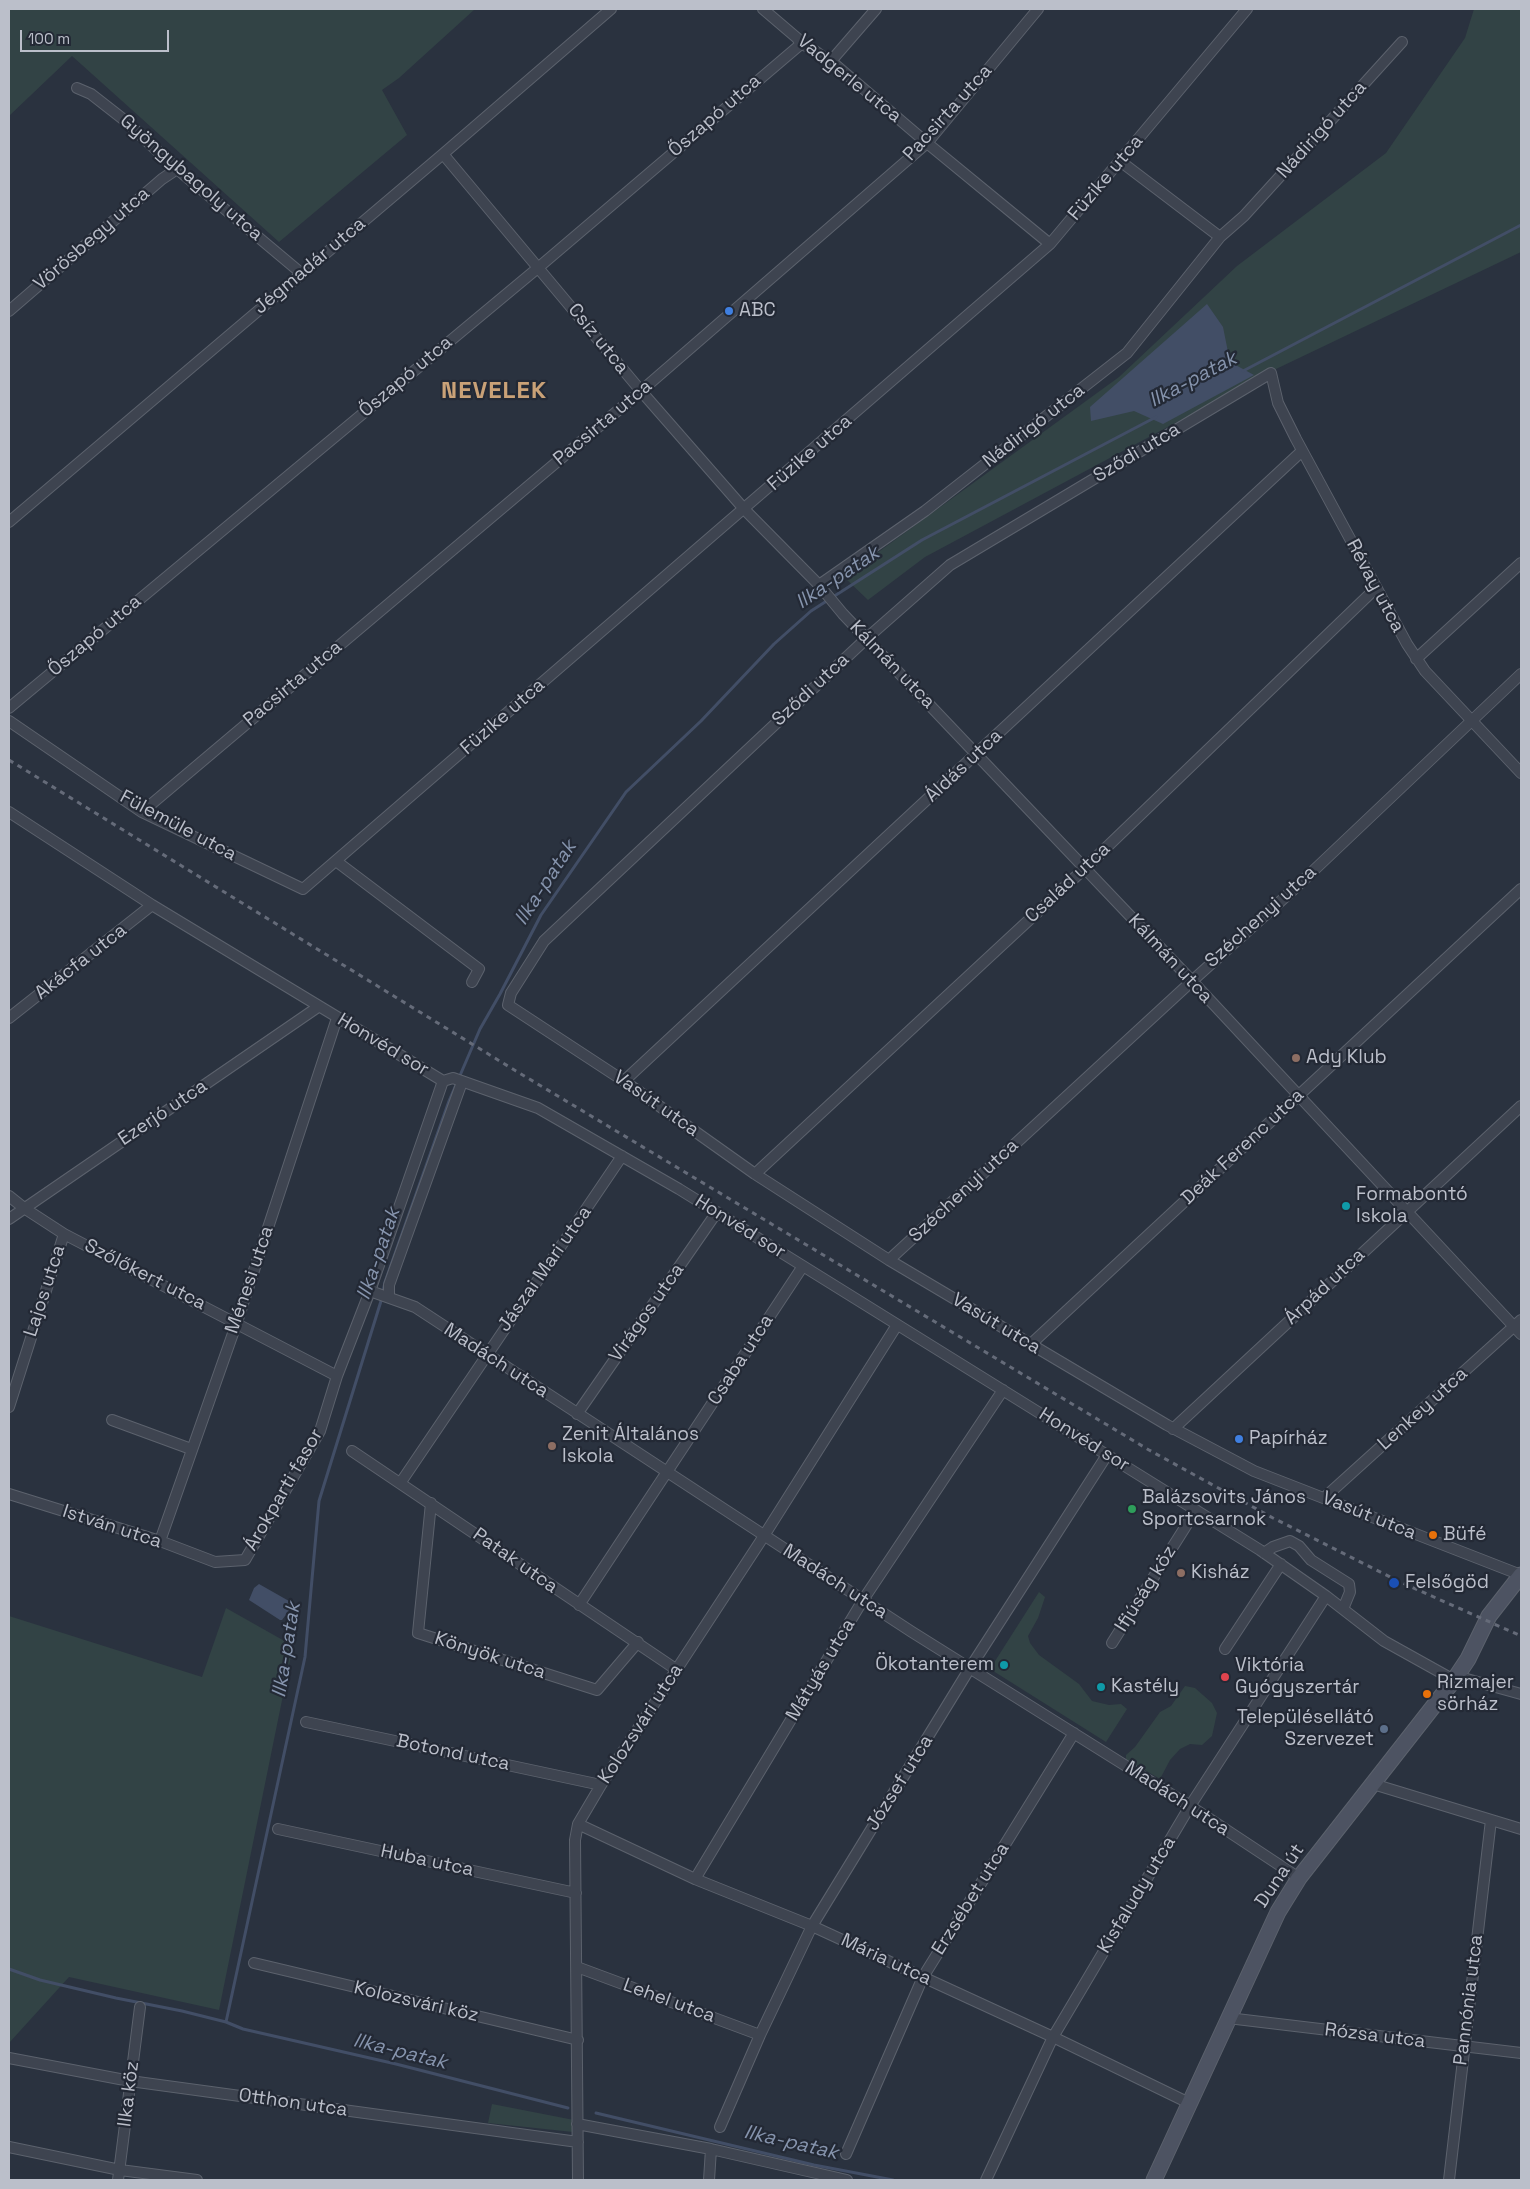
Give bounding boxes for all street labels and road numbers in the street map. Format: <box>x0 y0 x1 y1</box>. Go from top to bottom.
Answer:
street label: Vadgerle utca <box>792 30 906 128</box>
street label: Pacsirta utca <box>899 60 997 166</box>
street label: Őszapó utca <box>664 70 766 162</box>
street label: Nádirigó utca <box>1272 77 1372 183</box>
street label: Gyöngybagoly utca <box>115 110 267 246</box>
street label: Füzike utca <box>1064 131 1148 225</box>
street label: Vörösbegy utca <box>29 183 155 295</box>
street label: Jégmadár utca <box>250 213 370 319</box>
street label: Csíz utca <box>563 299 633 379</box>
street label: Őszapó utca <box>355 331 457 423</box>
street label: Pacsirta utca <box>549 375 657 471</box>
street label: Nádirigó utca <box>978 379 1090 473</box>
street label: Füzike utca <box>763 410 857 496</box>
street label: Sződi utca <box>1090 418 1184 488</box>
street label: Révay utca <box>1341 535 1409 637</box>
street label: Őszapó utca <box>44 590 146 682</box>
street label: Kálmán utca <box>844 616 940 714</box>
street label: Pacsirta utca <box>239 636 347 732</box>
street label: Sződi utca <box>768 649 854 731</box>
street label: Füzike utca <box>456 674 550 760</box>
street label: Áldás utca <box>921 725 1007 807</box>
street label: Fülemüle utca <box>116 786 240 866</box>
street label: Család utca <box>1021 838 1115 928</box>
street label: Széchenyi utca <box>1201 861 1321 973</box>
street label: Kálmán utca <box>1123 910 1217 1008</box>
street label: Akácfa utca <box>31 919 131 1005</box>
street label: Honvéd sor <box>333 1009 433 1081</box>
street label: Vasút utca <box>609 1066 703 1142</box>
street label: Ezerjó utca <box>114 1075 212 1151</box>
street label: Deák Ferenc utca <box>1177 1084 1309 1210</box>
street label: Széchenyi utca <box>904 1134 1024 1248</box>
street label: Honvéd sor <box>690 1190 790 1264</box>
street label: Jászai Mari utca <box>493 1202 597 1336</box>
street label: Ménesi utca <box>221 1223 279 1337</box>
street label: Szőlőkert utca <box>80 1235 210 1315</box>
street label: Lajos utca <box>19 1242 71 1340</box>
street label: Árpád utca <box>1280 1244 1370 1330</box>
street label: Virágos utca <box>605 1259 689 1367</box>
street label: Vasút utca <box>947 1289 1045 1359</box>
street label: Csaba utca <box>703 1310 779 1410</box>
street label: Madách utca <box>439 1319 553 1403</box>
street label: Lenkey utca <box>1373 1363 1473 1455</box>
street label: Honvéd sor <box>1034 1403 1134 1477</box>
street label: Árokparti fasor <box>240 1425 328 1555</box>
street label: Vasút utca <box>1319 1487 1419 1545</box>
street label: István utca <box>60 1500 164 1554</box>
street label: Patak utca <box>468 1523 562 1599</box>
street label: Madách utca <box>778 1540 892 1624</box>
street label: Ifjúság köz <box>1110 1542 1182 1636</box>
street label: Mátyás utca <box>782 1615 860 1725</box>
street label: Könyök utca <box>432 1627 548 1685</box>
street label: Kolozsvári utca <box>594 1660 688 1788</box>
street label: Botond utca <box>394 1730 512 1776</box>
street label: József utca <box>862 1731 938 1835</box>
street label: Madách utca <box>1120 1757 1234 1841</box>
street label: Kisfaludy utca <box>1093 1832 1181 1958</box>
street label: Erzsébet utca <box>927 1839 1015 1959</box>
street label: Huba utca <box>378 1840 476 1882</box>
street label: Duna út <box>1250 1840 1310 1912</box>
street label: Mária utca <box>837 1929 935 1991</box>
street label: Pannónia utca <box>1450 1933 1488 2067</box>
street label: Lehel utca <box>620 1974 718 2028</box>
street label: Kolozsvári köz <box>351 1977 481 2027</box>
street label: Rózsa utca <box>1323 2019 1427 2053</box>
street label: Ilka köz <box>114 2060 144 2128</box>
street label: Otthon utca <box>237 2084 349 2122</box>

